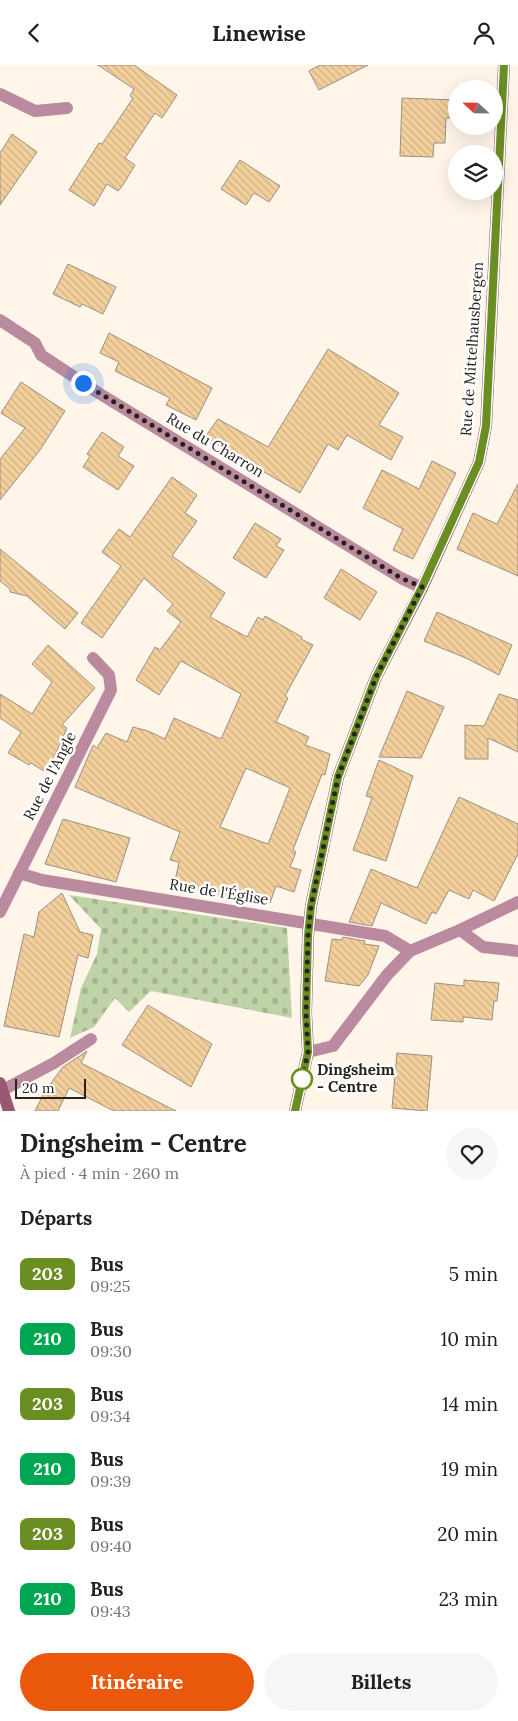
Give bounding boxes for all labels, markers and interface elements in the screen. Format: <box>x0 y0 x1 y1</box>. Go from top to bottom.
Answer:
icon: back <box>20 19 48 47</box>
text: Linewise <box>212 19 306 47</box>
icon: person <box>470 19 498 47</box>
north arrow <box>448 80 502 135</box>
map controls <box>448 80 503 200</box>
button: layers <box>448 145 503 200</box>
street label: Rue de Mittelhausbergen <box>456 261 487 437</box>
your location <box>71 371 96 396</box>
street label: Rue du Charron <box>163 408 267 481</box>
street label: Rue de l'Angle <box>19 728 80 823</box>
street label: Rue de l'Église <box>168 874 270 909</box>
place label: Dingsheim - Centre <box>317 1060 395 1096</box>
marker: Dingsheim - Centre <box>291 1068 313 1090</box>
scale bar <box>15 1076 86 1099</box>
text: 20 m <box>22 1079 54 1097</box>
text: Dingsheim - Centre <box>20 1128 247 1159</box>
button: heart <box>446 1128 498 1180</box>
text: À pied · 4 min · 260 m <box>20 1163 179 1183</box>
text: Départs <box>20 1206 92 1230</box>
text: Bus <box>90 1252 123 1276</box>
text: 203 <box>32 1262 63 1285</box>
text: 5 min <box>449 1262 498 1286</box>
text: 09:25 <box>90 1276 131 1296</box>
text: Bus <box>90 1317 123 1341</box>
text: 210 <box>33 1327 62 1350</box>
text: 10 min <box>440 1327 498 1351</box>
text: 09:30 <box>90 1341 132 1361</box>
text: Bus <box>90 1382 123 1406</box>
text: 203 <box>32 1392 63 1415</box>
text: 14 min <box>442 1392 498 1416</box>
text: 09:34 <box>90 1406 131 1426</box>
text: Bus <box>90 1447 123 1471</box>
text: 210 <box>33 1457 62 1480</box>
text: 19 min <box>441 1457 498 1481</box>
text: 09:39 <box>90 1471 131 1491</box>
text: Bus <box>90 1512 123 1536</box>
text: 203 <box>32 1522 63 1545</box>
text: 20 min <box>437 1522 498 1546</box>
text: 09:40 <box>90 1536 132 1556</box>
text: Bus <box>90 1577 123 1601</box>
text: 210 <box>33 1587 62 1610</box>
text: 23 min <box>439 1587 498 1611</box>
text: 09:43 <box>90 1601 131 1621</box>
button: Itinéraire <box>20 1653 254 1711</box>
button: Billets <box>264 1653 498 1711</box>

